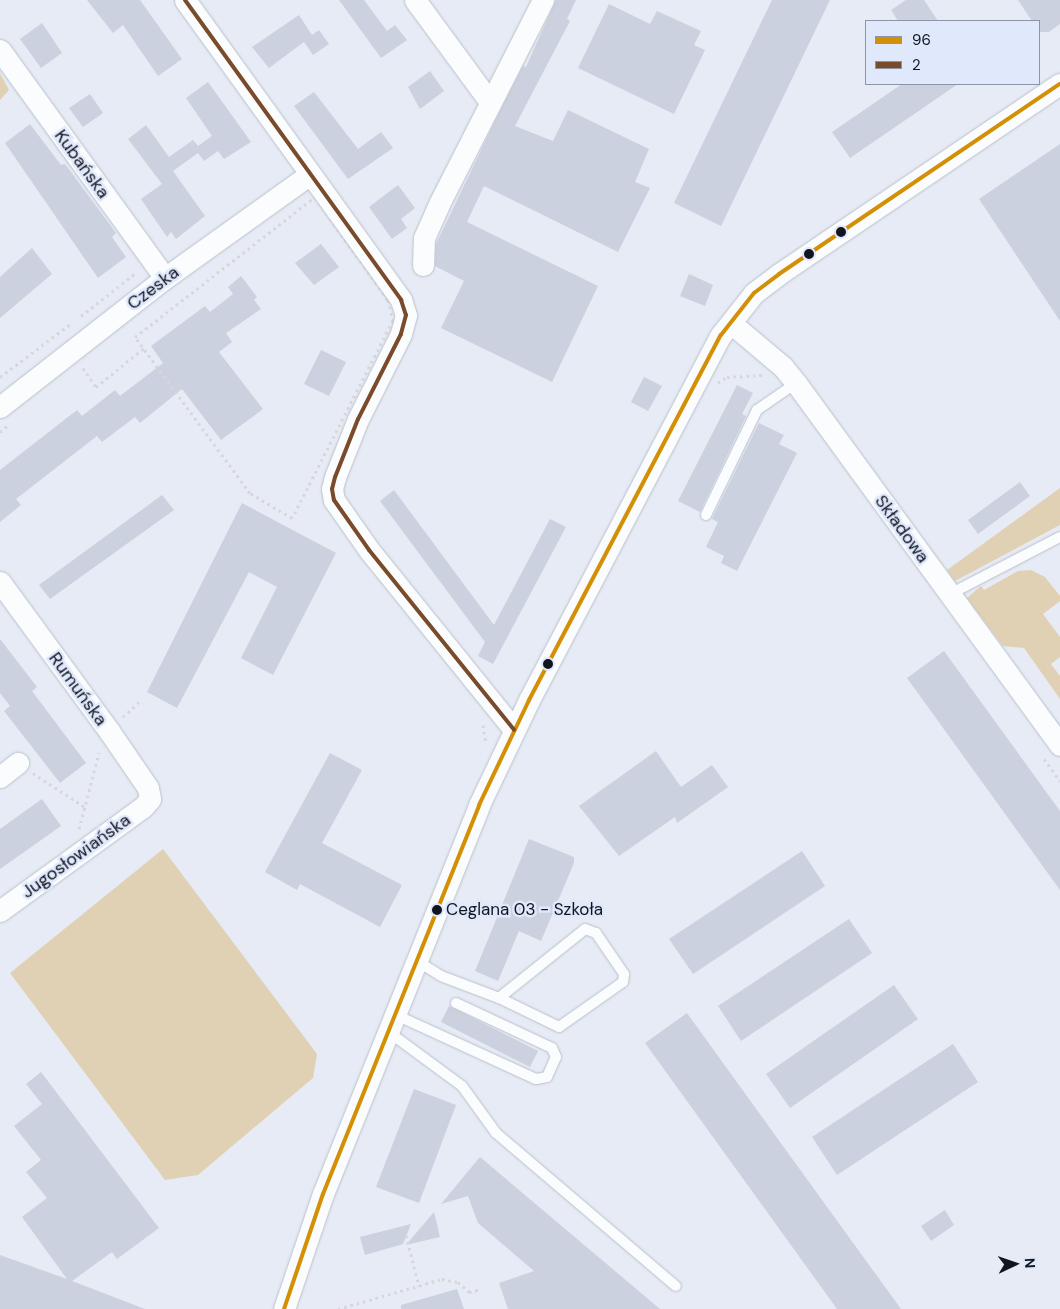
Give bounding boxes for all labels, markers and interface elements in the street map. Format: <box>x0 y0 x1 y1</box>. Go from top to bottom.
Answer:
legend <box>865 20 1040 85</box>
text: 96 <box>912 30 931 50</box>
text: 2 <box>912 55 921 75</box>
street label: Kubańska <box>50 125 114 203</box>
unlabelled marker <box>836 227 846 237</box>
unlabelled marker <box>804 249 814 259</box>
street label: Czeska <box>123 262 183 314</box>
street label: Składowa <box>870 491 934 567</box>
street label: Rumuńska <box>44 648 112 730</box>
unlabelled marker <box>543 659 553 669</box>
street label: Jugosłowiańska <box>17 809 135 903</box>
place label: Ceglana 03 - Szkoła <box>446 900 603 920</box>
marker: Ceglana 03 - Szkoła <box>432 905 442 915</box>
north arrow <box>990 1239 1040 1289</box>
text: N <box>1021 1258 1039 1269</box>

